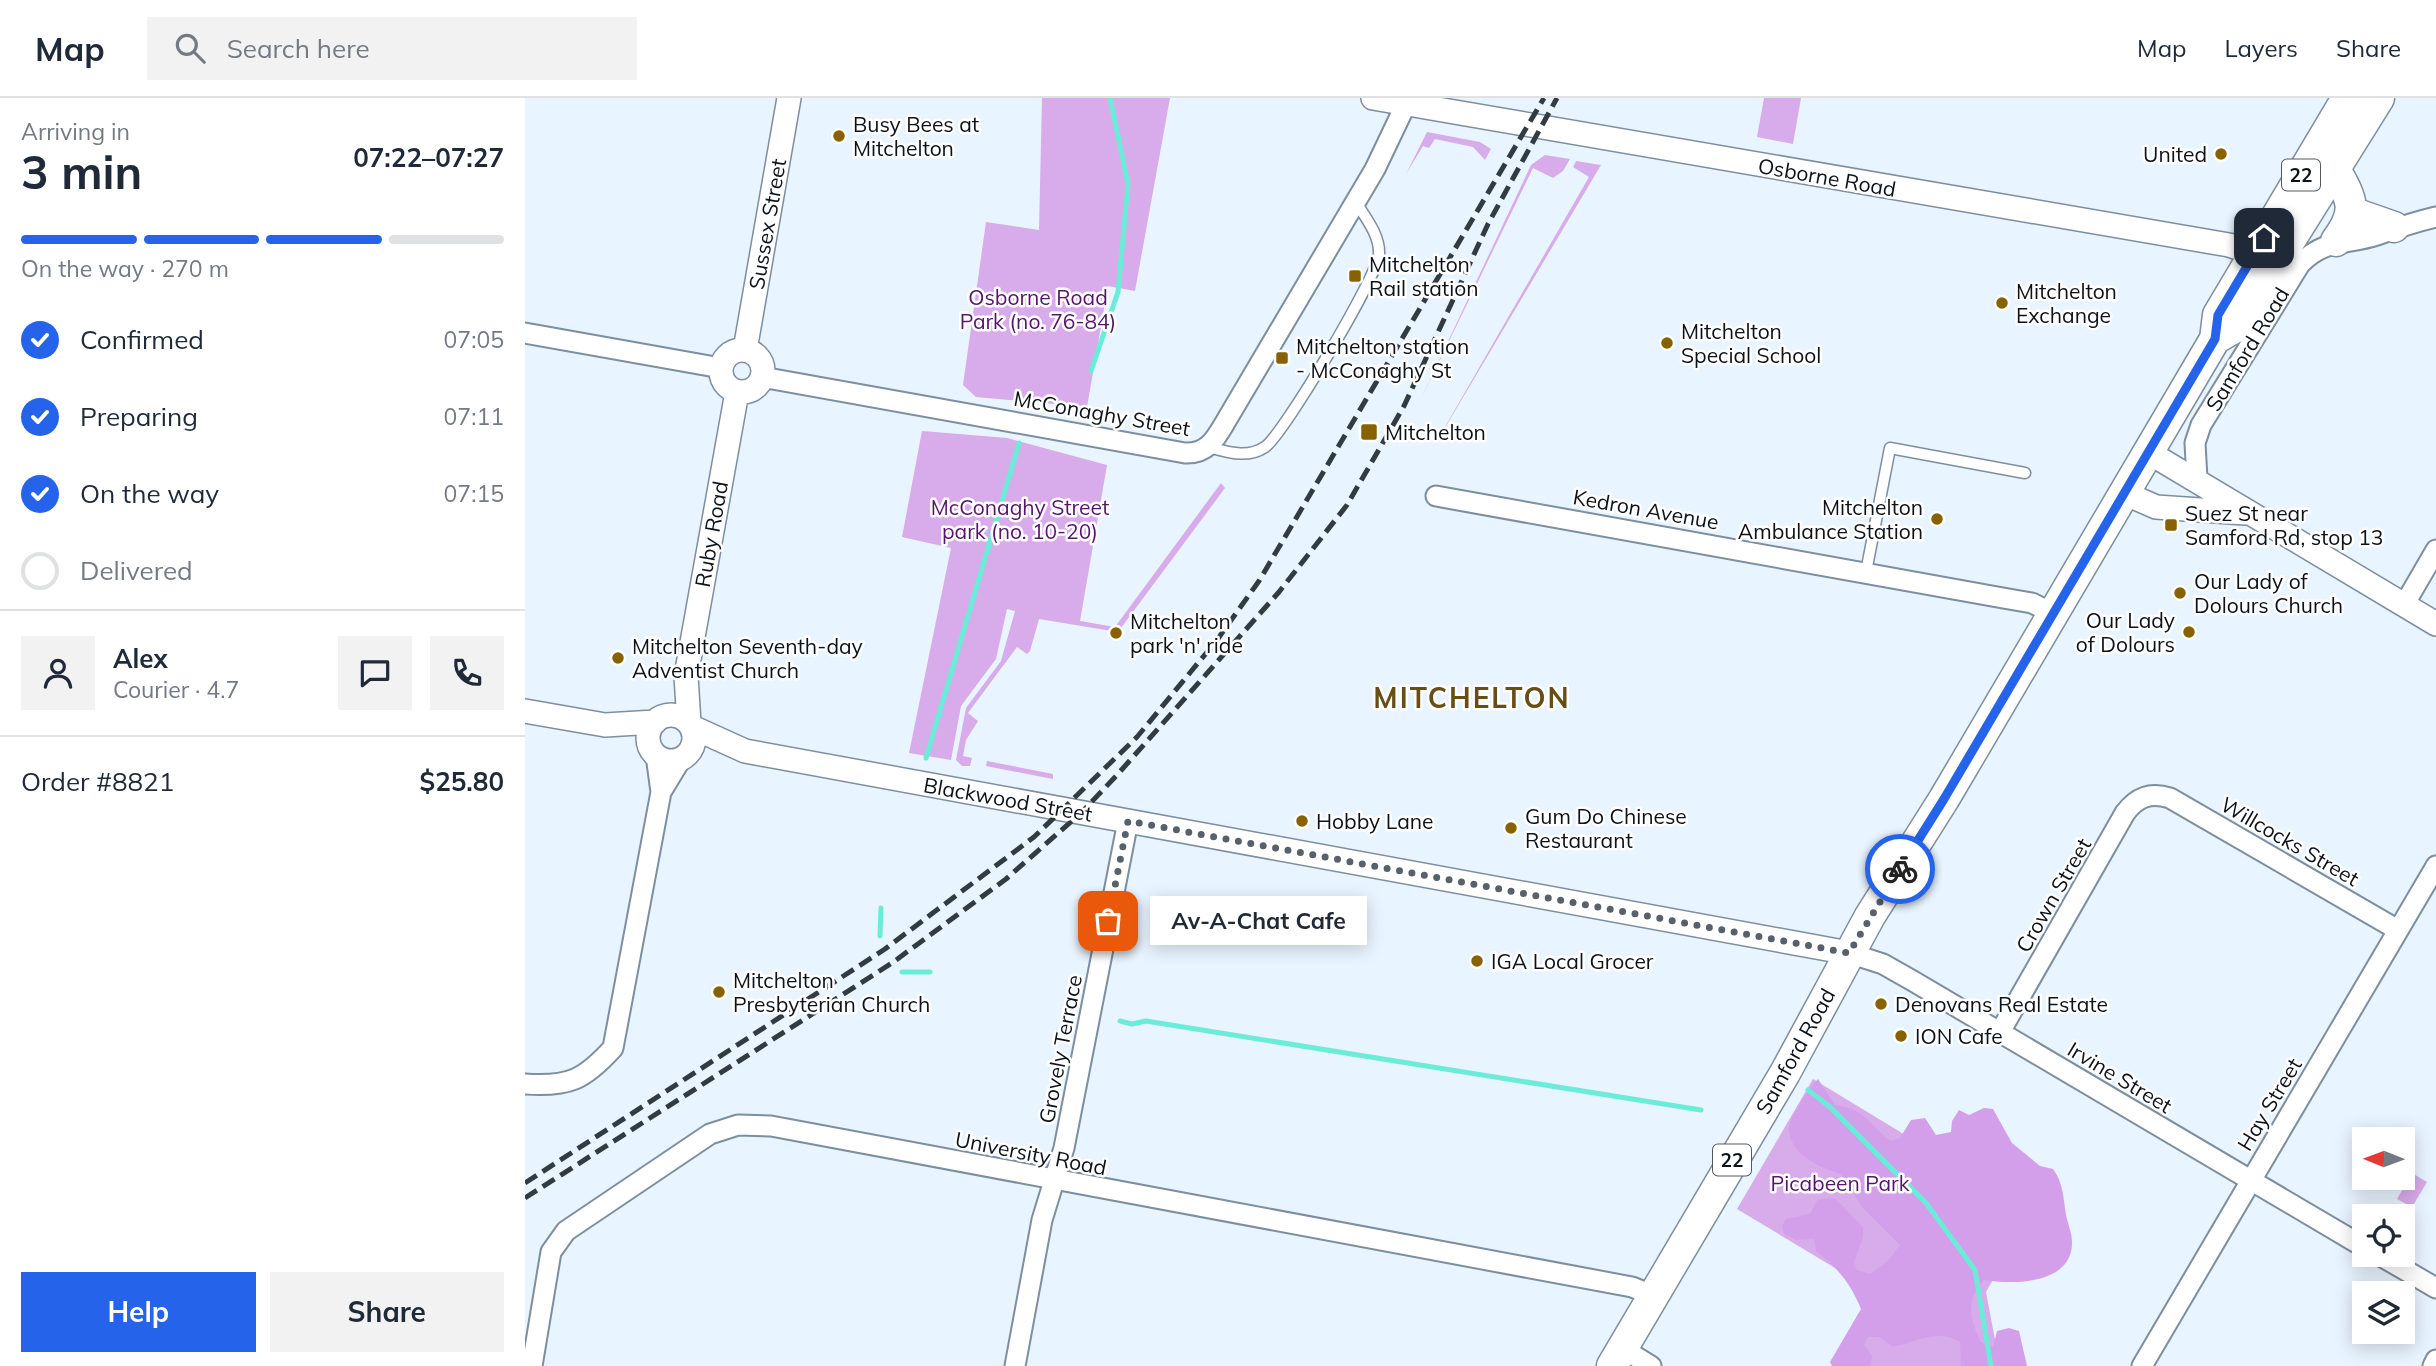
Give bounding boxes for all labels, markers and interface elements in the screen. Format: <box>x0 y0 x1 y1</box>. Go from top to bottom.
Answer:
search box <box>147 17 637 80</box>
text: Map <box>35 28 105 69</box>
icon: search <box>171 29 209 67</box>
text: Search here <box>227 32 370 65</box>
text: Map <box>2137 33 2186 63</box>
text: Layers <box>2224 33 2298 63</box>
text: Share <box>2336 33 2401 63</box>
place label: Busy Bees at Mitchelton <box>853 111 979 161</box>
text: Arriving in <box>21 117 130 146</box>
marker: Busy Bees at Mitchelton <box>831 128 847 144</box>
text: 07:22–07:27 <box>353 141 504 174</box>
place label: United <box>2143 141 2207 167</box>
text: 3 min <box>21 143 142 201</box>
marker: United <box>2213 146 2229 162</box>
street label: Osborne Road <box>1756 152 1898 202</box>
street label: Sussex Street <box>743 157 791 291</box>
road number: 22 <box>2282 159 2320 190</box>
pin <box>2234 208 2294 268</box>
icon: home <box>2245 219 2283 257</box>
place label: Mitchelton Rail station <box>1369 251 1478 301</box>
text: On the way · 270 m <box>21 254 229 283</box>
marker: Mitchelton Rail station <box>1347 268 1363 284</box>
place label: Mitchelton Exchange <box>2016 278 2117 328</box>
street label: Samford Road <box>2200 282 2294 416</box>
park label: Osborne Road Park (no. 76-84) <box>960 284 1116 334</box>
marker: Mitchelton Exchange <box>1994 295 2010 311</box>
place label: Mitchelton Special School <box>1681 318 1821 368</box>
icon: check <box>21 321 59 359</box>
text: Confirmed <box>80 323 204 356</box>
text: 07:05 <box>444 325 504 354</box>
place label: Mitchelton station - McConaghy St <box>1296 333 1469 383</box>
marker: Mitchelton Special School <box>1659 335 1675 351</box>
marker: Mitchelton station - McConaghy St <box>1274 350 1290 366</box>
street label: McConaghy Street <box>1012 385 1192 441</box>
icon: check <box>21 398 59 436</box>
text: Preparing <box>80 400 198 433</box>
text: 07:11 <box>444 402 504 431</box>
place label: Mitchelton <box>1385 419 1486 445</box>
marker: Mitchelton <box>1359 422 1379 442</box>
icon: check <box>21 475 59 513</box>
text: On the way <box>80 477 219 510</box>
text: 07:15 <box>444 479 504 508</box>
street label: Ruby Road <box>689 479 733 589</box>
street label: Kedron Avenue <box>1571 483 1721 535</box>
park label: McConaghy Street park (no. 10-20) <box>931 494 1109 544</box>
place label: Mitchelton Ambulance Station <box>1738 494 1923 544</box>
place label: Suez St near Samford Rd, stop 13 <box>2185 500 2383 550</box>
marker: Mitchelton Ambulance Station <box>1929 511 1945 527</box>
marker: Suez St near Samford Rd, stop 13 <box>2163 517 2179 533</box>
text: Delivered <box>80 554 193 587</box>
place label: Our Lady of Dolours Church <box>2194 568 2343 618</box>
marker: Our Lady of Dolours Church <box>2172 585 2188 601</box>
place label: Our Lady of Dolours <box>2076 607 2175 657</box>
place label: Mitchelton park 'n' ride <box>1130 608 1243 658</box>
marker: Our Lady of Dolours <box>2181 624 2197 640</box>
marker: Mitchelton park 'n' ride <box>1108 625 1124 641</box>
place label: Mitchelton Seventh-day Adventist Church <box>632 633 863 683</box>
button: person <box>21 636 95 710</box>
button: chat <box>338 636 412 710</box>
button: phone <box>430 636 504 710</box>
text: Alex <box>113 642 168 675</box>
marker: Mitchelton Seventh-day Adventist Church <box>610 650 626 666</box>
text: Courier · 4.7 <box>113 675 239 704</box>
district label: MITCHELTON <box>1373 680 1571 715</box>
text: Order #8821 <box>21 765 174 798</box>
text: $25.80 <box>420 765 504 798</box>
street label: Blackwood Street <box>922 771 1094 827</box>
street label: Willcocks Street <box>2216 791 2364 891</box>
place label: Gum Do Chinese Restaurant <box>1525 803 1687 853</box>
place label: Hobby Lane <box>1316 808 1434 834</box>
marker: Hobby Lane <box>1294 813 1310 829</box>
marker: Gum Do Chinese Restaurant <box>1503 820 1519 836</box>
street label: Crown Street <box>2010 833 2096 957</box>
courier <box>1865 834 1935 904</box>
icon: bike <box>1881 850 1919 888</box>
pin <box>1078 891 1138 951</box>
callout: Av-A-Chat Cafe <box>1150 896 1367 946</box>
icon: bag <box>1089 902 1127 940</box>
text: Av-A-Chat Cafe <box>1171 906 1346 935</box>
place label: IGA Local Grocer <box>1491 948 1654 974</box>
marker: IGA Local Grocer <box>1469 953 1485 969</box>
place label: Mitchelton Presbyterian Church <box>733 967 930 1017</box>
street label: Grovely Terrace <box>1033 973 1087 1125</box>
street label: Samford Road <box>1750 983 1840 1119</box>
marker: Mitchelton Presbyterian Church <box>711 984 727 1000</box>
place label: Denovans Real Estate <box>1895 991 2108 1017</box>
marker: Denovans Real Estate <box>1873 996 1889 1012</box>
place label: ION Cafe <box>1915 1023 2003 1049</box>
marker: ION Cafe <box>1893 1028 1909 1044</box>
street label: Irvine Street <box>2063 1036 2177 1118</box>
street label: Hay Street <box>2231 1053 2307 1155</box>
street label: University Road <box>953 1126 1109 1180</box>
north arrow <box>2352 1127 2415 1190</box>
map controls <box>2352 1127 2415 1344</box>
road number: 22 <box>1713 1144 1751 1176</box>
park label: Picabeen Park <box>1770 1170 1910 1196</box>
button: locate <box>2352 1204 2415 1267</box>
button: Help <box>21 1272 256 1352</box>
button: Share <box>270 1272 504 1352</box>
button: layers <box>2352 1281 2415 1344</box>

